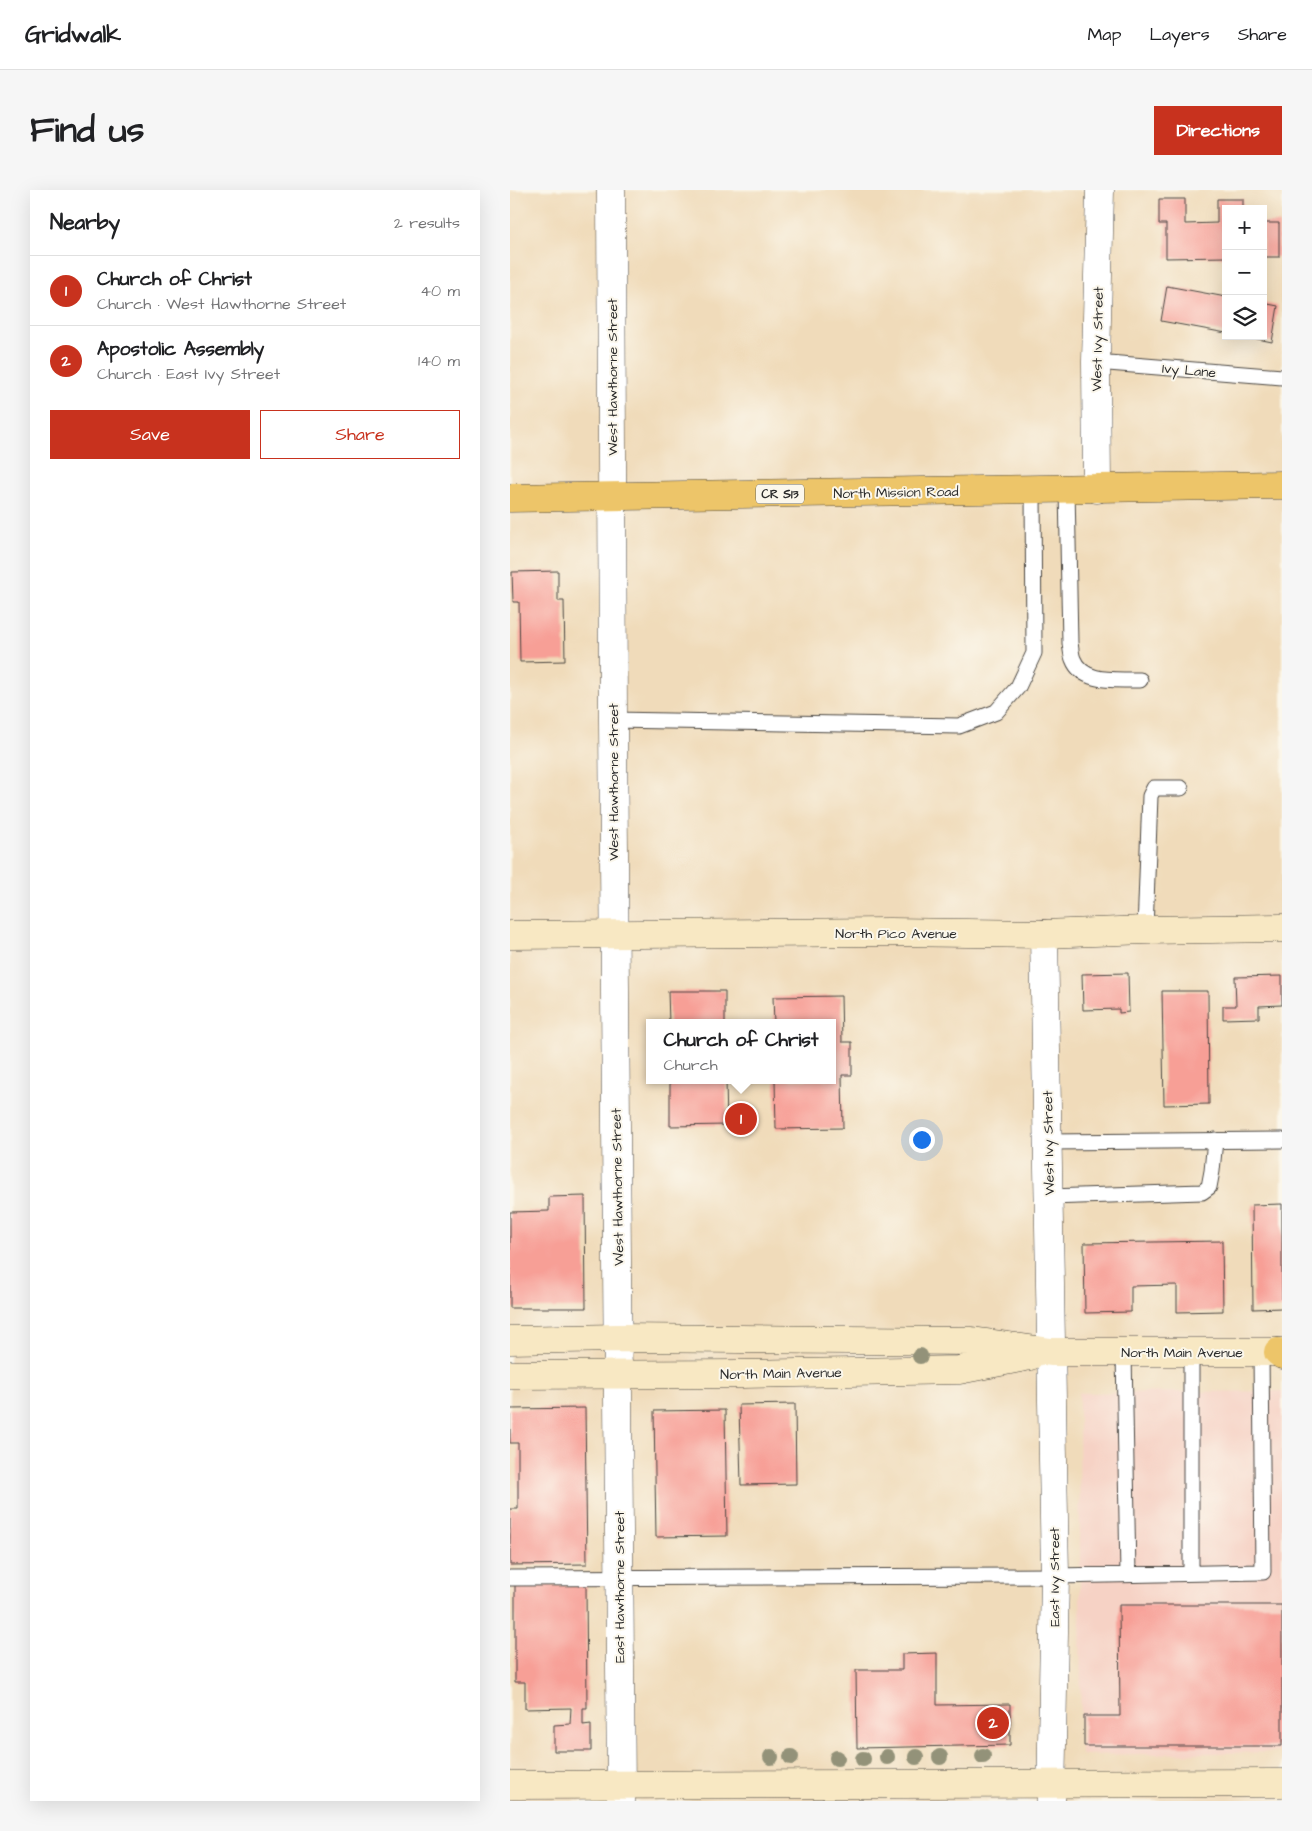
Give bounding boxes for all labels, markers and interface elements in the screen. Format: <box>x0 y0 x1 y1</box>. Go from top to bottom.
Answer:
text: Gridwalk <box>25 18 121 52</box>
text: Map <box>1087 22 1121 47</box>
text: Layers <box>1149 22 1210 47</box>
text: Share <box>1238 22 1287 47</box>
text: Find us <box>30 106 144 155</box>
button: Directions <box>1154 106 1282 155</box>
map controls <box>1222 205 1267 340</box>
button: + <box>1222 205 1267 250</box>
text: Nearby <box>50 208 120 237</box>
text: 2 results <box>394 212 460 234</box>
button: − <box>1222 250 1267 295</box>
text: Church of Christ <box>97 266 252 293</box>
text: 1 <box>65 280 67 302</box>
text: 40 m <box>420 280 460 302</box>
street label: West Ivy Street <box>1087 286 1109 392</box>
text: Church · West Hawthorne Street <box>97 293 346 315</box>
button: layers <box>1222 295 1267 340</box>
street label: West Hawthorne Street <box>603 298 623 456</box>
text: Apostolic Assembly <box>97 336 264 363</box>
text: 2 <box>61 350 71 372</box>
text: 140 m <box>418 350 460 372</box>
street label: Ivy Lane <box>1161 359 1217 383</box>
text: Church · East Ivy Street <box>97 363 280 385</box>
button: Save <box>50 410 250 459</box>
button: Share <box>260 410 460 459</box>
street label: North Mission Road <box>833 482 959 504</box>
road number: CR S13 <box>756 484 804 504</box>
street label: West Hawthorne Street <box>604 703 624 861</box>
street label: North Pico Avenue <box>835 924 957 944</box>
popup <box>646 1019 836 1084</box>
text: Church of Christ <box>663 1027 819 1054</box>
text: Church <box>663 1054 718 1076</box>
street label: West Ivy Street <box>1038 1090 1060 1196</box>
pin: 1 <box>725 1100 757 1138</box>
street label: West Hawthorne Street <box>607 1108 629 1266</box>
your location <box>909 1127 935 1153</box>
street label: North Main Avenue <box>1121 1343 1243 1363</box>
street label: North Main Avenue <box>720 1363 842 1385</box>
street label: East Hawthorne Street <box>610 1511 630 1663</box>
street label: East Ivy Street <box>1045 1527 1065 1627</box>
pin: 2 <box>977 1704 1009 1742</box>

